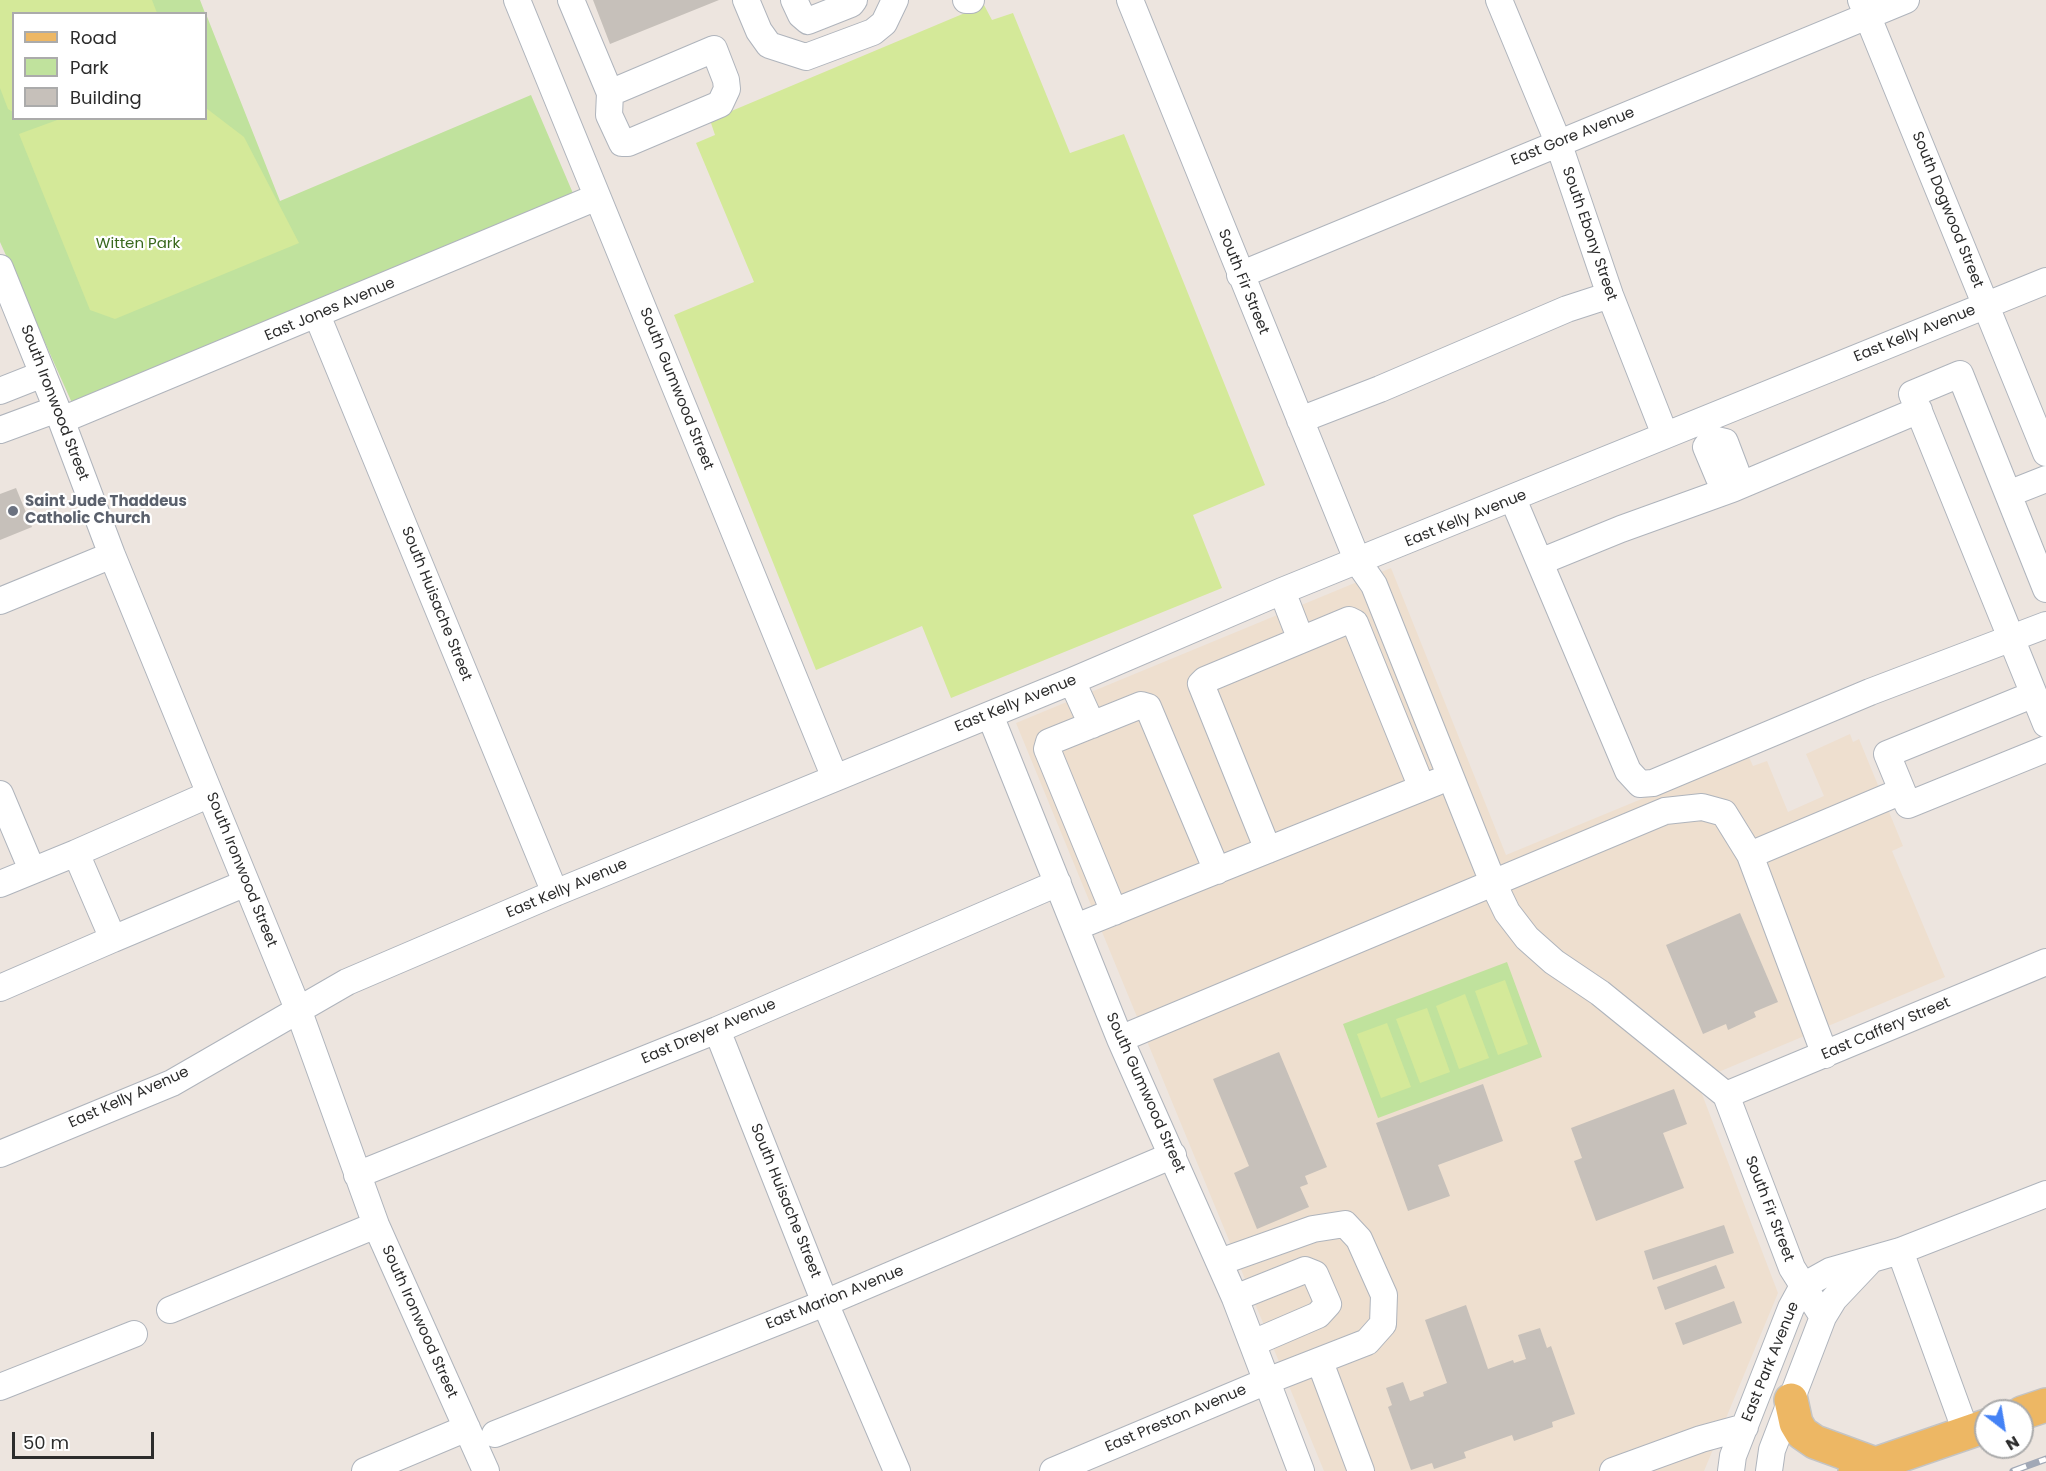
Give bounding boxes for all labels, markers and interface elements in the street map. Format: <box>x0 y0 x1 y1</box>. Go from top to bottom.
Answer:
legend <box>12 12 207 120</box>
text: Road <box>70 25 117 50</box>
text: Park <box>70 55 109 80</box>
text: Building <box>70 85 142 110</box>
street label: East Gore Avenue <box>1509 104 1637 170</box>
street label: South Dogwood Street <box>1907 129 1987 291</box>
street label: South Ebony Street <box>1558 165 1620 303</box>
street label: South Fir Street <box>1214 227 1272 337</box>
park label: Witten Park <box>96 235 180 253</box>
street label: East Jones Avenue <box>262 274 398 346</box>
street label: East Kelly Avenue <box>1852 301 1978 367</box>
street label: South Gumwood Street <box>635 305 717 473</box>
street label: South Ironwood Street <box>16 323 92 483</box>
street label: East Kelly Avenue <box>1403 486 1529 552</box>
place label: Saint Jude Thaddeus Catholic Church <box>25 493 187 528</box>
marker: Saint Jude Thaddeus Catholic Church <box>6 504 20 518</box>
street label: South Huisache Street <box>397 524 475 684</box>
street label: East Kelly Avenue <box>953 671 1079 737</box>
street label: South Ironwood Street <box>202 790 280 950</box>
street label: East Kelly Avenue <box>504 855 630 923</box>
street label: East Caffery Street <box>1819 994 1953 1064</box>
street label: East Dreyer Avenue <box>639 996 779 1068</box>
street label: South Gumwood Street <box>1102 1010 1188 1176</box>
street label: East Kelly Avenue <box>66 1063 192 1133</box>
street label: South Huisache Street <box>746 1121 824 1281</box>
street label: South Fir Street <box>1741 1154 1797 1264</box>
street label: South Ironwood Street <box>377 1243 461 1401</box>
street label: East Marion Avenue <box>763 1262 907 1334</box>
street label: East Park Avenue <box>1739 1299 1803 1425</box>
street label: East Preston Avenue <box>1103 1381 1249 1457</box>
north arrow <box>1974 1399 2034 1459</box>
scale bar <box>15 1420 158 1458</box>
text: 50 m <box>23 1430 69 1455</box>
text: N <box>2001 1430 2024 1456</box>

